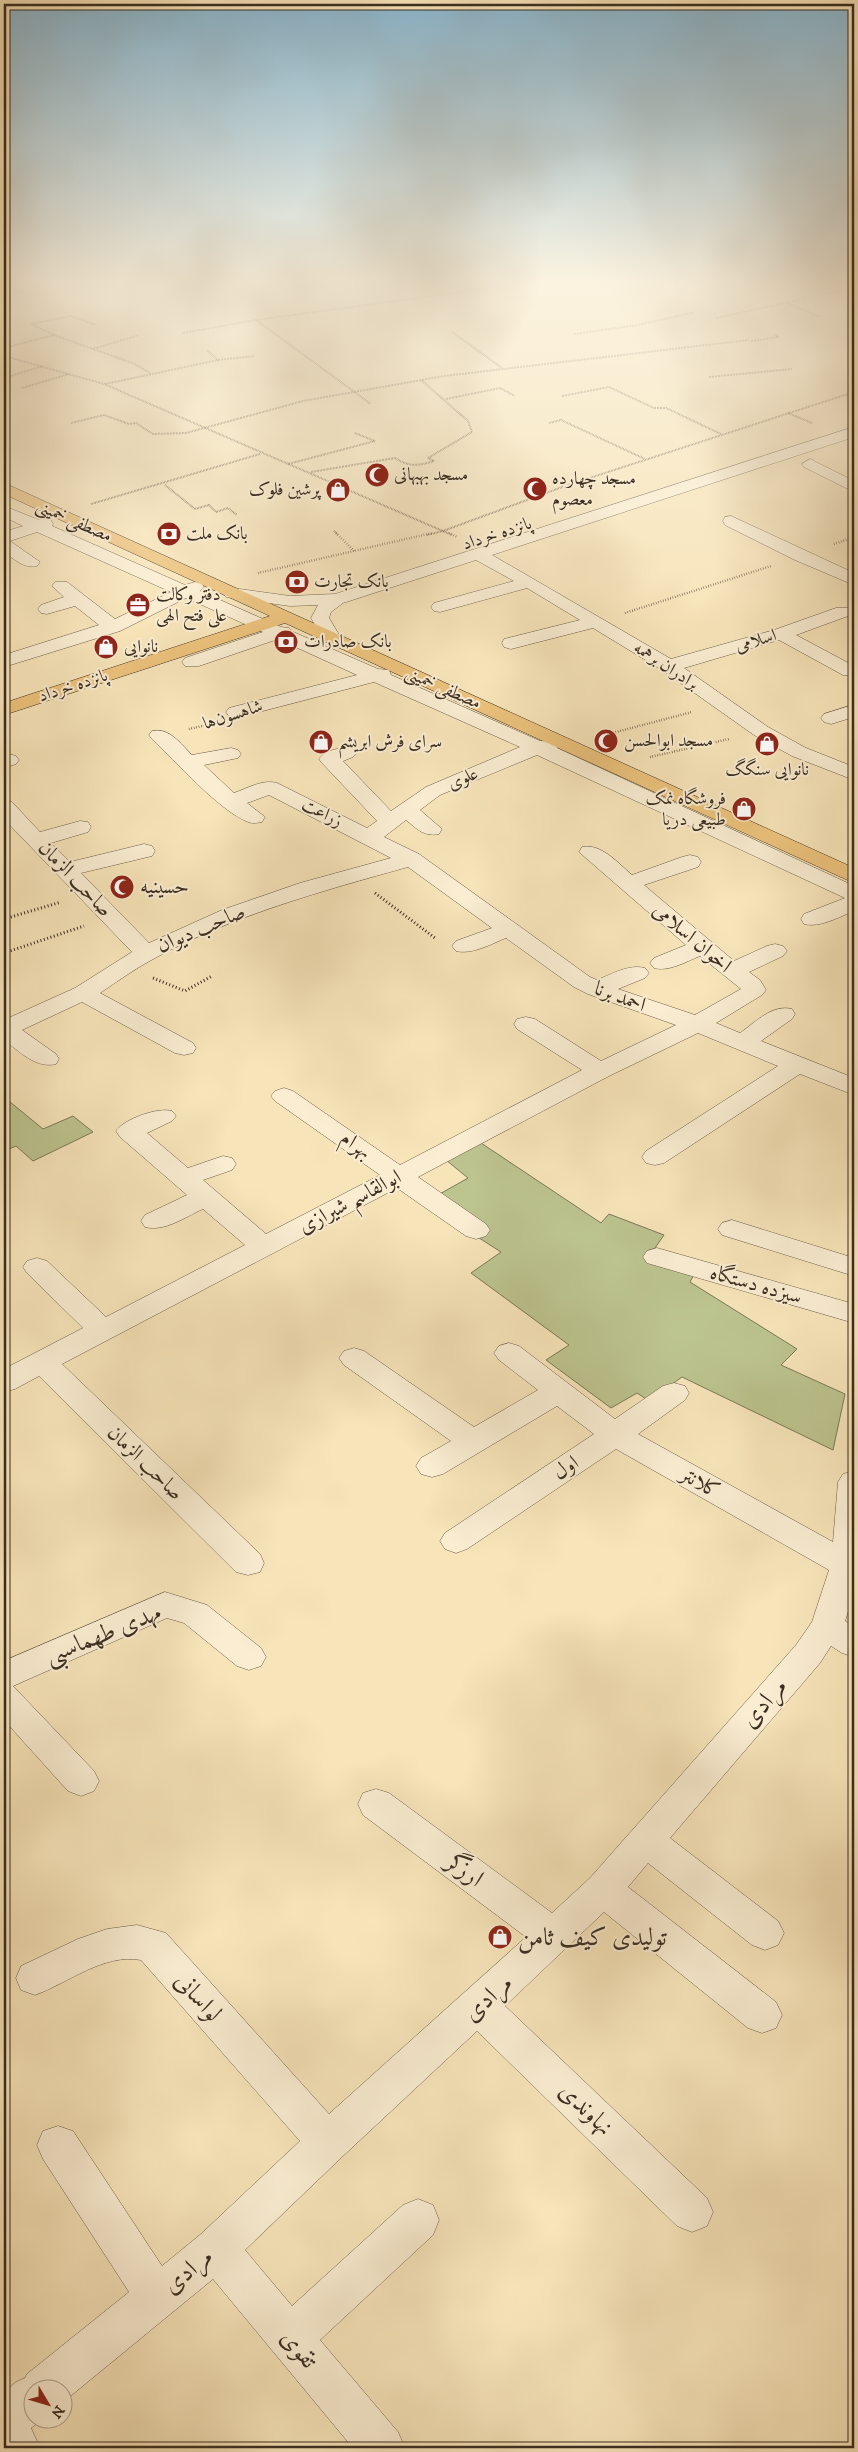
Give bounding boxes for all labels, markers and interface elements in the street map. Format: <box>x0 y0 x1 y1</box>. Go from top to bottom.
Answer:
mosque icon: مسجد بهبهانی <box>364 462 390 488</box>
place label: مسجد بهبهانی <box>394 464 468 486</box>
place label: مسجد چهارده معصوم <box>552 468 636 515</box>
mosque icon: مسجد چهارده معصوم <box>522 476 548 502</box>
shop icon: پرشین فلوک <box>325 477 351 503</box>
place label: پرشین فلوک <box>249 479 322 501</box>
street label: مصطفی خمینی <box>32 495 115 548</box>
street label: پانزده خرداد <box>459 512 536 557</box>
bank icon: بانک ملت <box>156 521 182 547</box>
place label: بانک ملت <box>186 523 248 545</box>
bank icon: بانک تجارت <box>284 569 310 595</box>
place label: بانک تجارت <box>314 571 389 593</box>
place label: دفتر وکالت علی فتح الهی <box>156 584 227 631</box>
office icon: دفتر وکالت علی فتح الهی <box>125 592 151 618</box>
street label: اسلامی <box>733 624 779 658</box>
bank icon: بانک صادرات <box>273 629 299 655</box>
place label: بانک صادرات <box>304 631 392 653</box>
shop icon: نانوایی <box>93 634 119 660</box>
place label: نانوایی <box>124 636 158 658</box>
street label: برادران برهمه <box>629 637 703 695</box>
street label: مصطفی خمینی <box>401 662 484 715</box>
street label: پانزده خرداد <box>35 664 112 709</box>
street label: شاهسون‌ها <box>200 695 266 735</box>
mosque icon: مسجد ابوالحسن <box>593 728 619 754</box>
shop icon: سرای فرش ابریشم <box>308 729 334 755</box>
place label: مسجد ابوالحسن <box>624 730 713 752</box>
place label: سرای فرش ابریشم <box>338 731 442 759</box>
shop icon: نانوایی سنگگ <box>754 731 780 757</box>
place label: نانوایی سنگگ <box>725 757 809 781</box>
street label: علوی <box>444 763 482 795</box>
place label: فروشگاه نمک طبیعی دریا <box>645 786 726 832</box>
street label: زراعت <box>298 794 346 832</box>
shop icon: فروشگاه نمک طبیعی دریا <box>731 796 757 822</box>
street label: صاحب الزمان <box>32 835 118 923</box>
mosque icon: حسینیه <box>109 874 135 900</box>
place label: حسینیه <box>140 874 189 900</box>
street label: اخوان اسلامی <box>647 897 737 979</box>
street label: صاحب دیوان <box>153 899 249 959</box>
street label: احمد برنا <box>591 976 649 1018</box>
street label: بهرام <box>333 1125 377 1168</box>
street label: ابوالقاسم شیرازی <box>294 1164 409 1246</box>
street label: سیزده دستگاه <box>707 1259 805 1311</box>
street label: صاحب الزمان <box>101 1420 189 1506</box>
street label: اول <box>548 1450 584 1486</box>
street label: کلانتر <box>674 1461 725 1504</box>
street label: مهدی طهماسبی <box>40 1597 167 1675</box>
street label: مرادی <box>734 1672 795 1735</box>
street label: ارزگر <box>438 1842 491 1894</box>
place label: تولیدی کیف ثامن <box>518 1922 667 1954</box>
shop icon: تولیدی کیف ثامن <box>487 1924 513 1950</box>
street label: لواسانی <box>168 1966 228 2028</box>
street label: مرادی <box>457 1968 520 2029</box>
street label: نهاوندی <box>552 2075 620 2143</box>
street label: مرادی <box>156 2241 220 2302</box>
street label: تقوی <box>274 2323 325 2375</box>
north arrow <box>22 2380 72 2430</box>
text: N <box>47 2401 68 2422</box>

